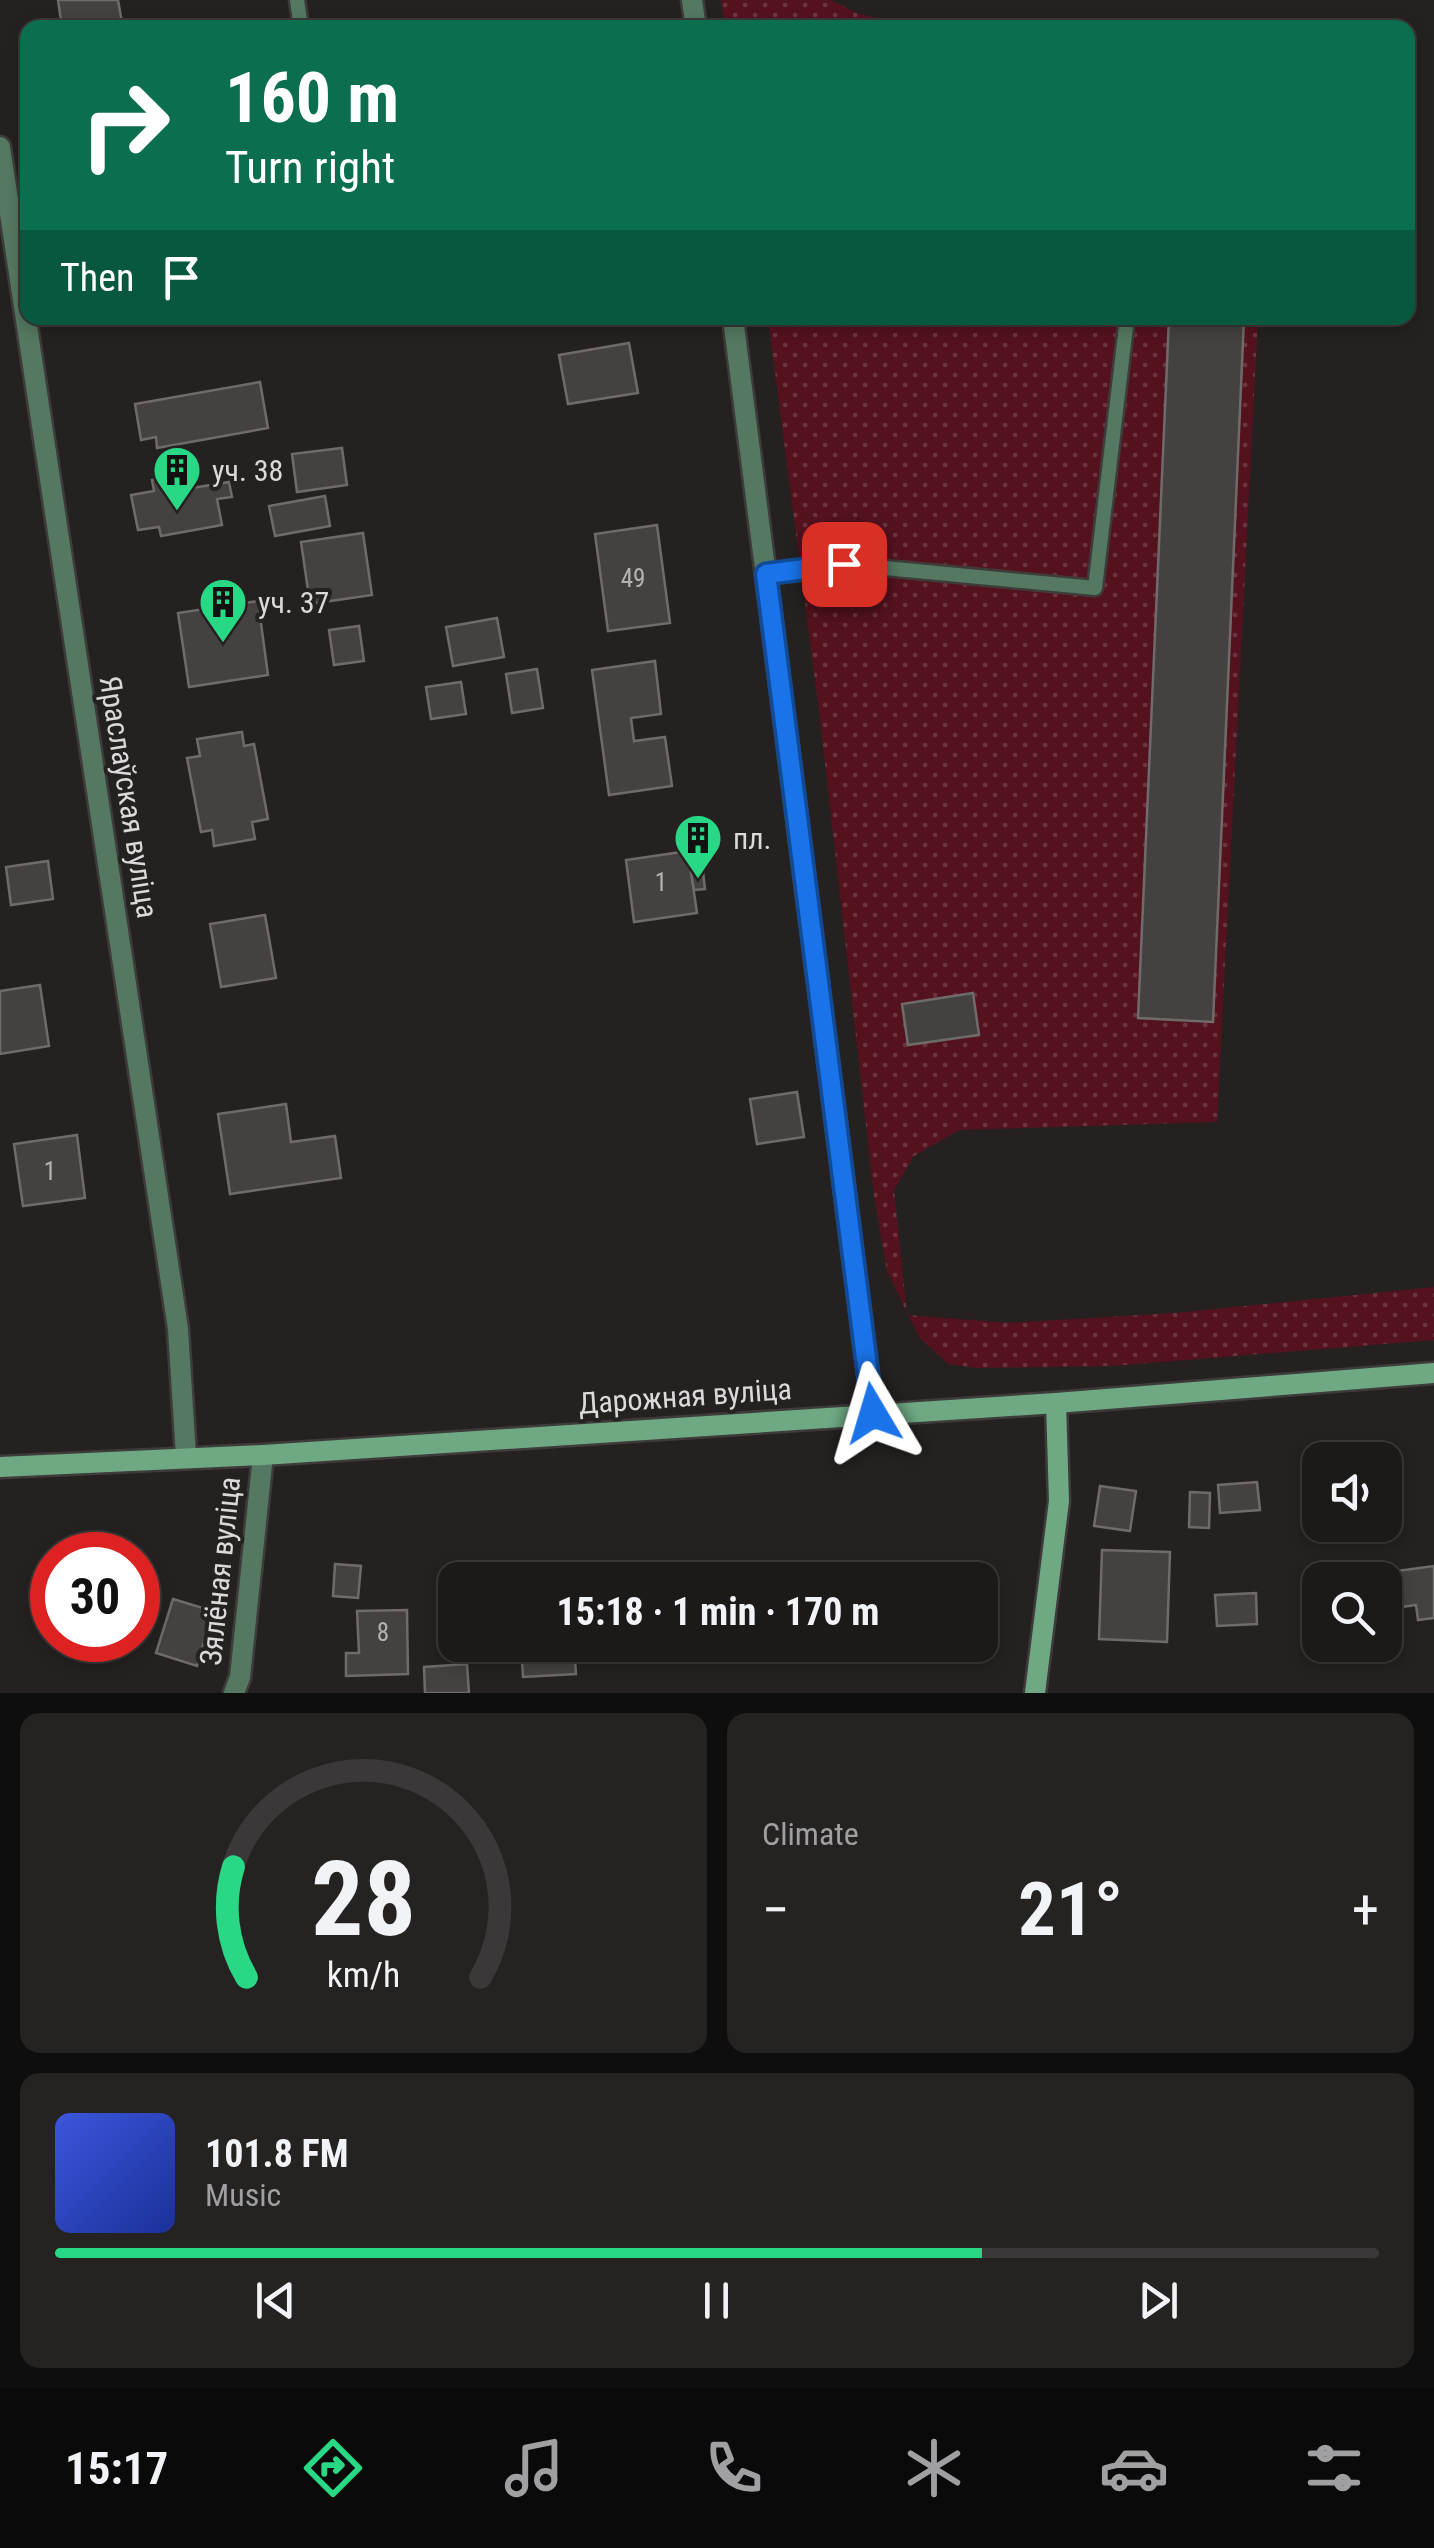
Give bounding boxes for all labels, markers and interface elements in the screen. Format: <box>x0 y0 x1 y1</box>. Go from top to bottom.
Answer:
text: 160 m <box>225 57 399 139</box>
icon: right <box>60 60 190 190</box>
text: Turn right <box>225 141 395 194</box>
icon: arrive <box>154 250 209 305</box>
text: Then <box>60 256 134 300</box>
building icon: уч. 38 <box>151 444 203 512</box>
place label: уч. 38 <box>212 453 283 488</box>
pin <box>802 522 887 607</box>
icon: arrive <box>817 537 872 592</box>
house number: 49 <box>621 564 645 593</box>
building icon: уч. 37 <box>197 576 249 644</box>
place label: уч. 37 <box>258 585 329 620</box>
street label: Яраслаўская вуліца <box>93 673 165 921</box>
building icon: пл. <box>672 812 724 880</box>
place label: пл. <box>733 821 772 856</box>
house number: 1 <box>655 868 667 897</box>
house number: 1 <box>44 1157 56 1186</box>
position arrow <box>821 1361 925 1465</box>
street label: Дарожная вуліца <box>577 1371 793 1421</box>
map controls <box>1302 1442 1402 1662</box>
button: sound <box>1302 1442 1402 1542</box>
street label: Зялёная вуліца <box>193 1475 247 1667</box>
speed limit sign: 30 <box>30 1532 160 1662</box>
button: search <box>1302 1562 1402 1662</box>
text: 15:18 · 1 min · 170 m <box>557 1590 879 1634</box>
house number: 8 <box>377 1618 389 1647</box>
text: Climate <box>762 1815 859 1853</box>
text: 28 <box>311 1839 416 1960</box>
text: 21° <box>1018 1865 1123 1953</box>
text: − <box>762 1878 790 1942</box>
text: + <box>1352 1878 1379 1942</box>
text: km/h <box>327 1954 400 1996</box>
text: 101.8 FM <box>205 2132 349 2176</box>
text: Music <box>205 2176 281 2214</box>
icon: previous <box>248 2273 303 2328</box>
icon: pause <box>689 2273 744 2328</box>
icon: next <box>1131 2273 1186 2328</box>
icon: directions <box>298 2433 368 2503</box>
icon: music <box>499 2433 569 2503</box>
icon: phone <box>699 2433 769 2503</box>
icon: climate <box>899 2433 969 2503</box>
icon: car <box>1099 2433 1169 2503</box>
icon: filters <box>1299 2433 1369 2503</box>
text: 15:17 <box>65 2442 168 2495</box>

